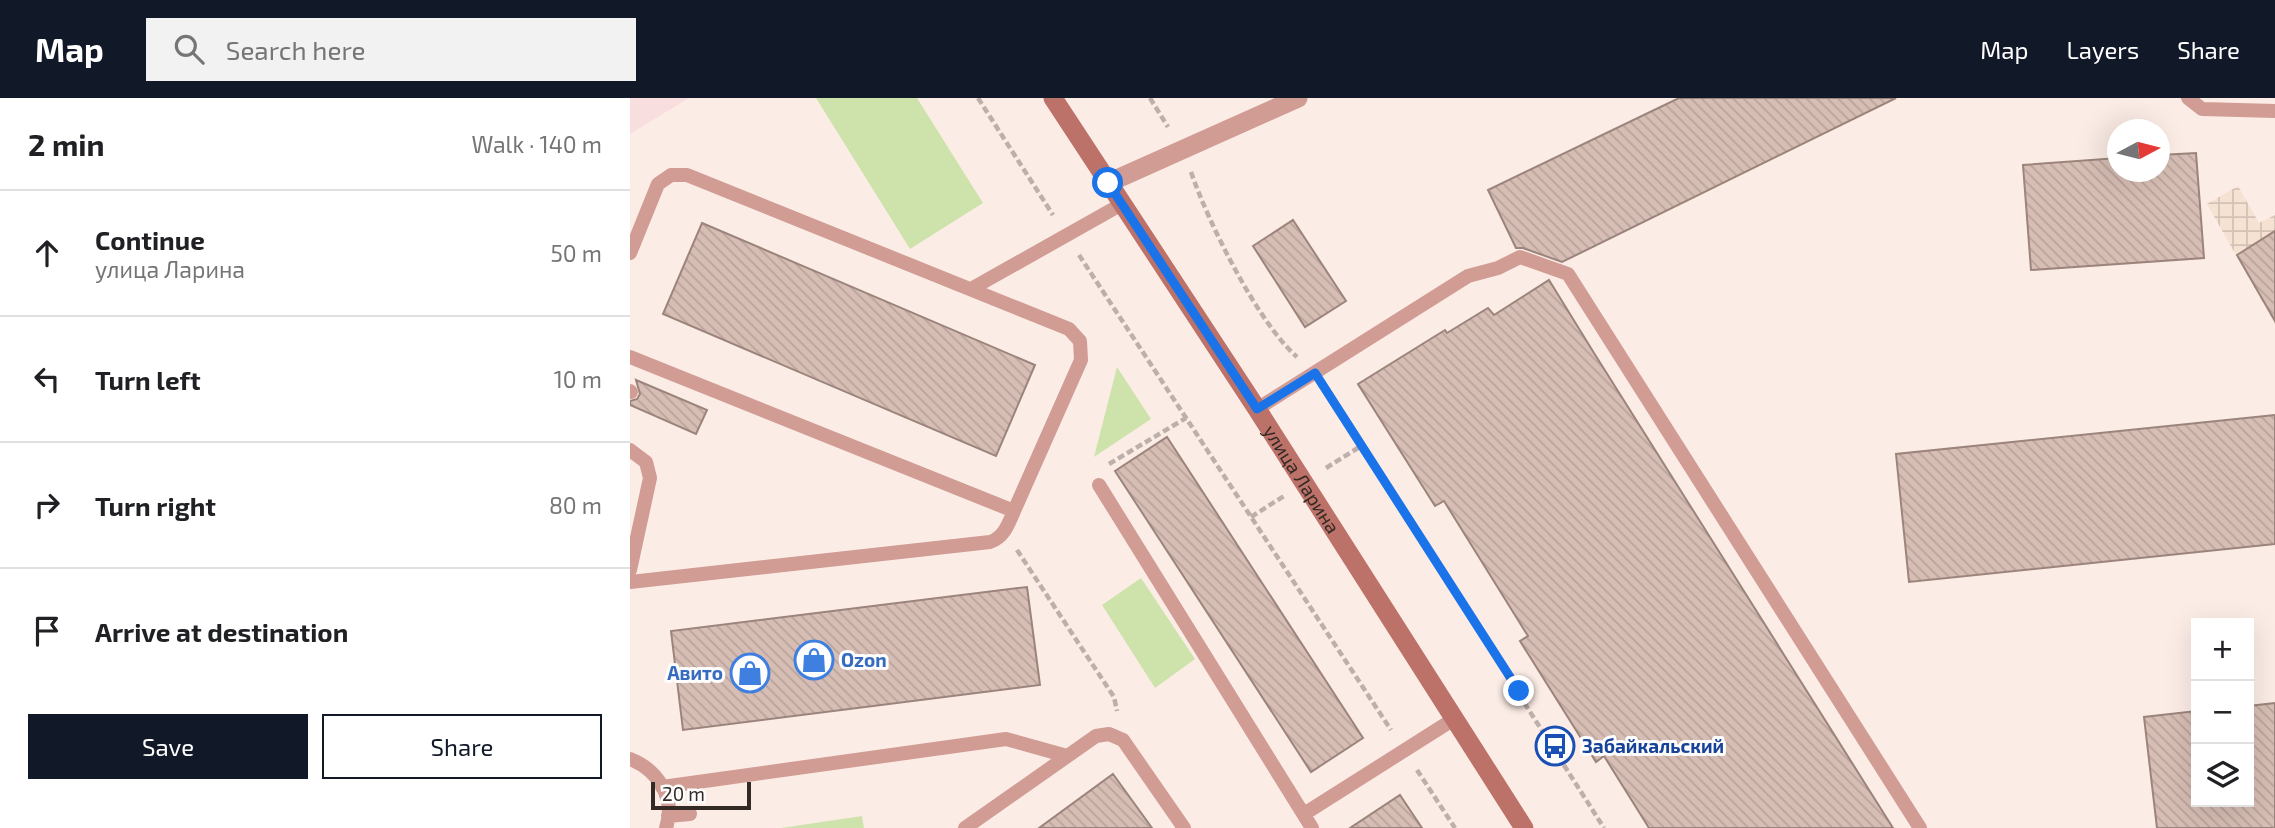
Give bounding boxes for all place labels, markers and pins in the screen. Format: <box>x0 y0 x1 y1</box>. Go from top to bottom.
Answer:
shop icon: Ozon <box>793 639 835 681</box>
place label: Ozon <box>841 648 887 671</box>
shop icon: Авито <box>729 652 771 694</box>
place label: Авито <box>667 661 723 684</box>
bus stop icon: Забайкальский <box>1534 725 1576 767</box>
place label: Забайкальский <box>1582 734 1724 757</box>

